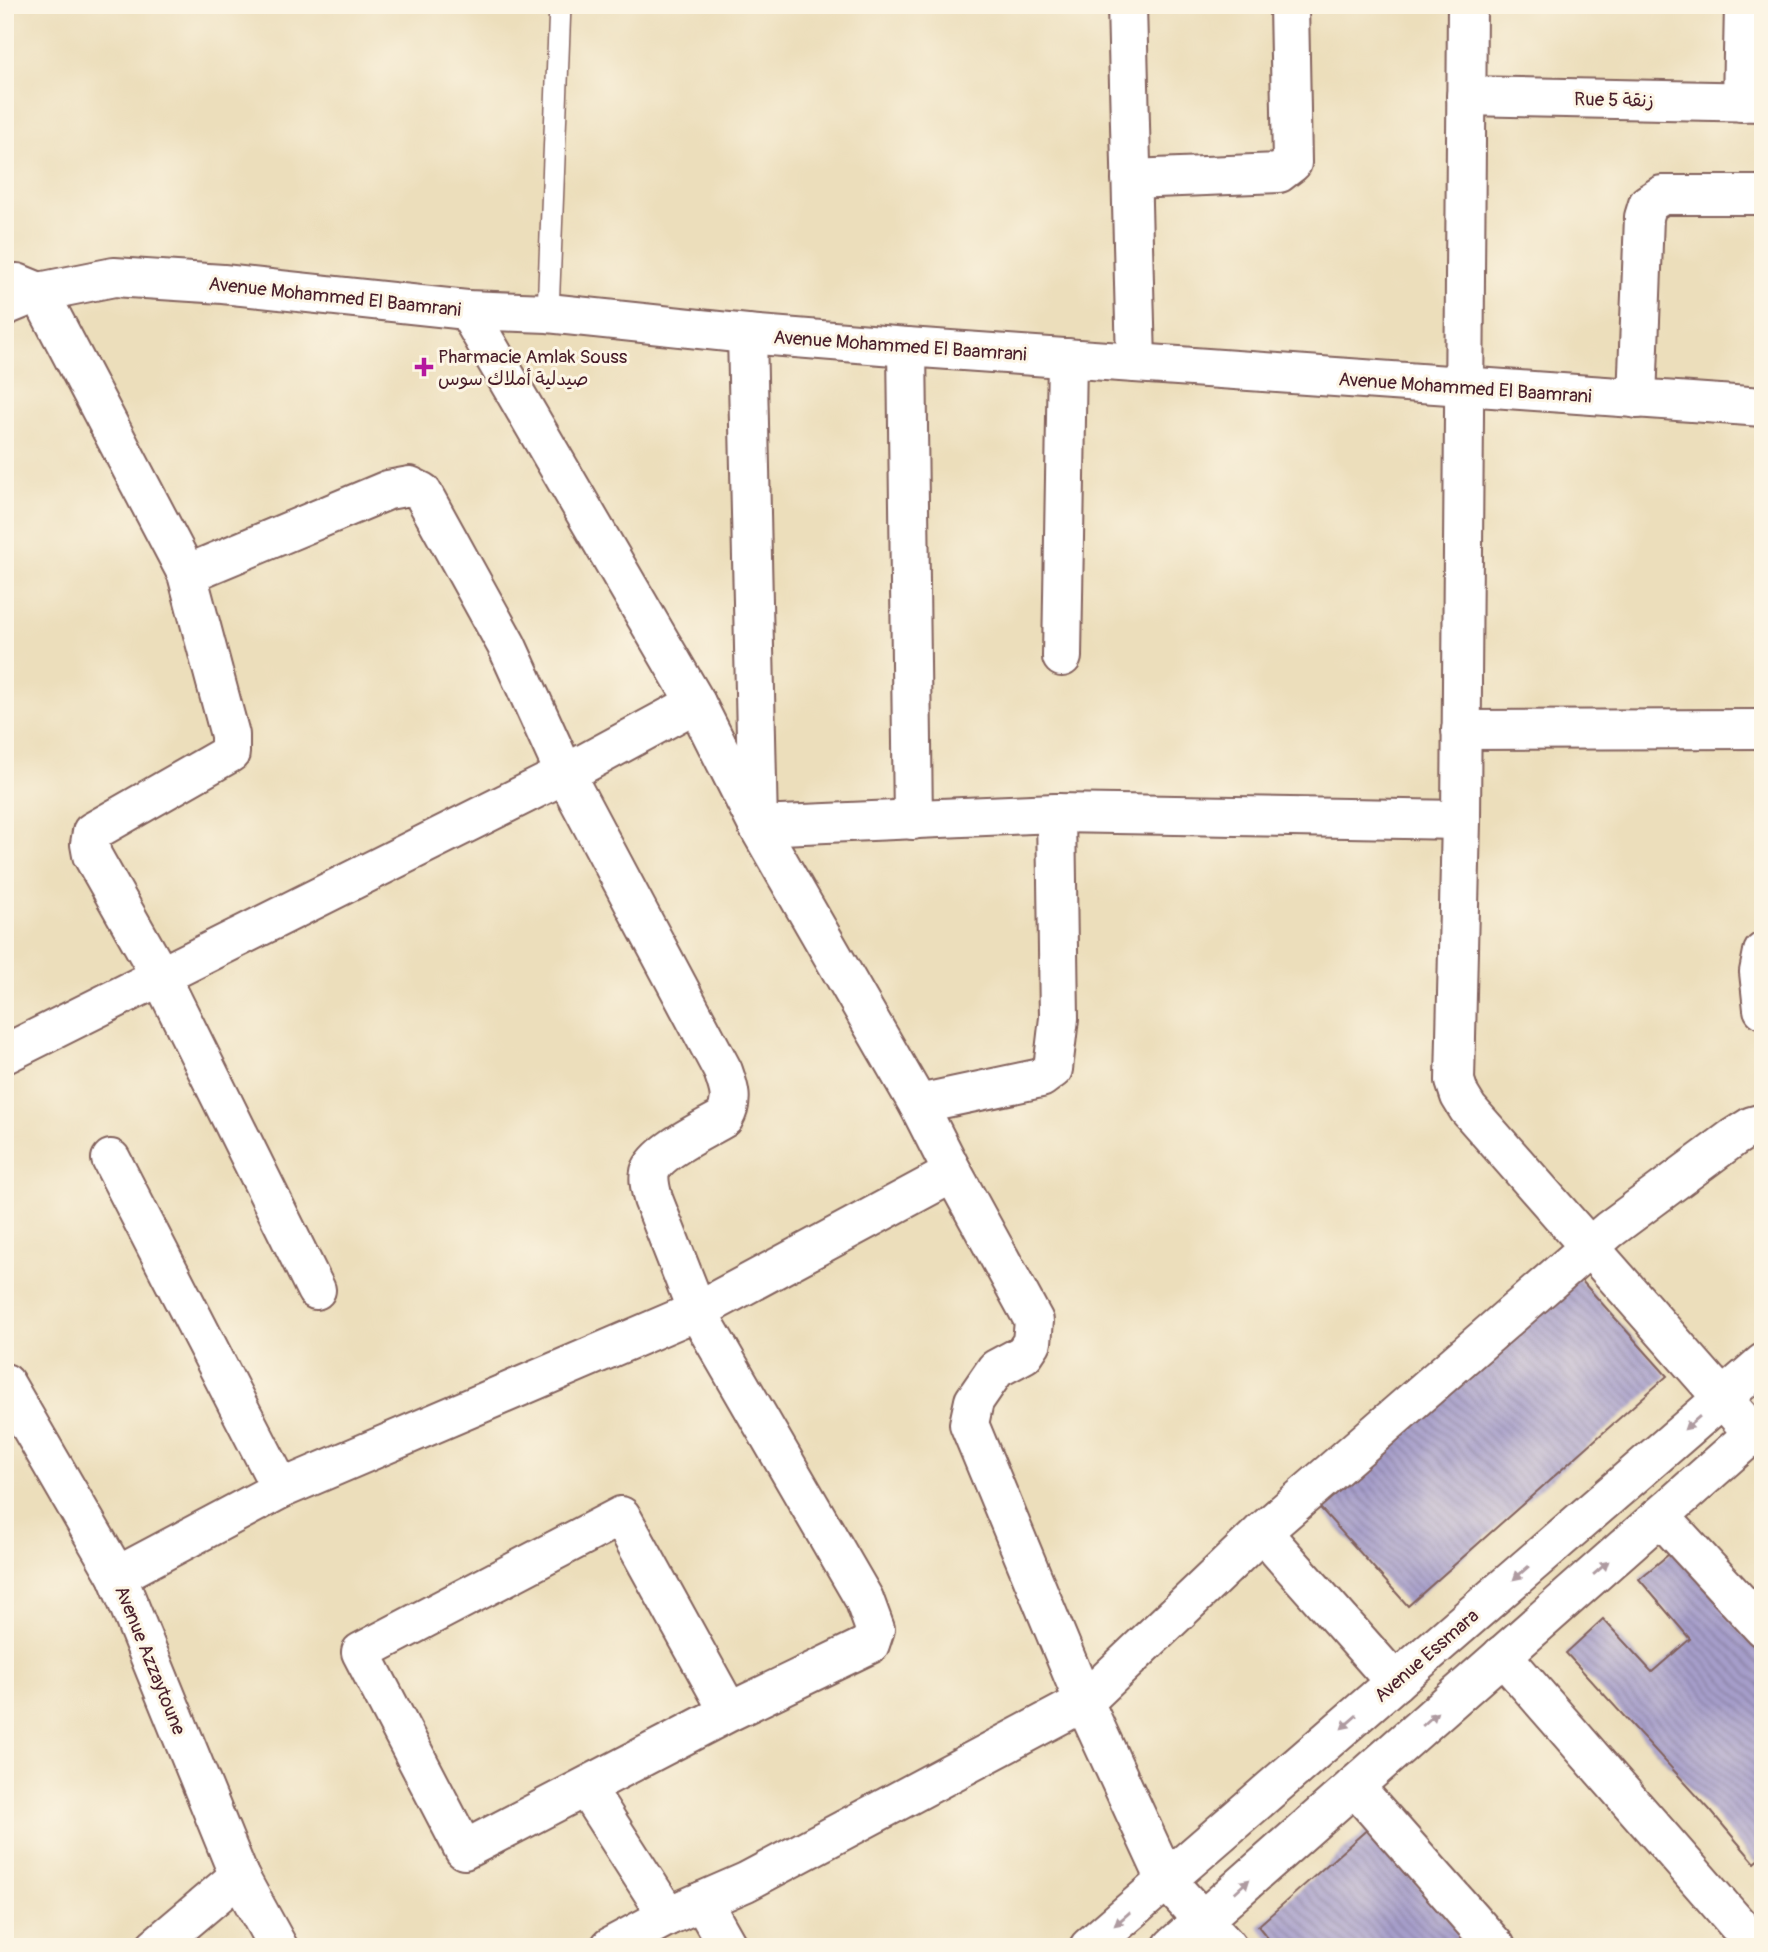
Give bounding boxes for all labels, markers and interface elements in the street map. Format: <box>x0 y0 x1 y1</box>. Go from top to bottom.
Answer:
street label: Rue 5 زنقة <box>1574 87 1654 113</box>
street label: Avenue Mohammed El Baamrani <box>207 272 462 322</box>
street label: Avenue Mohammed El Baamrani <box>773 325 1027 367</box>
place label: Pharmacie Amlak Souss صيدلية أملاك سوس <box>438 345 628 391</box>
marker: Pharmacie Amlak Souss صيدلية أملاك سوس <box>416 359 432 375</box>
street label: Avenue Mohammed El Baamrani <box>1338 367 1592 409</box>
one-way arrow <box>1683 1415 1701 1431</box>
one-way arrow <box>1592 1560 1610 1576</box>
one-way arrow <box>1512 1565 1529 1580</box>
street label: Avenue Azzaytoune <box>109 1582 191 1739</box>
street label: Avenue Essmara <box>1369 1604 1484 1708</box>
one-way arrow <box>1421 1711 1438 1727</box>
one-way arrow <box>1340 1714 1358 1730</box>
one-way arrow <box>1233 1879 1250 1894</box>
one-way arrow <box>1113 1911 1130 1926</box>

